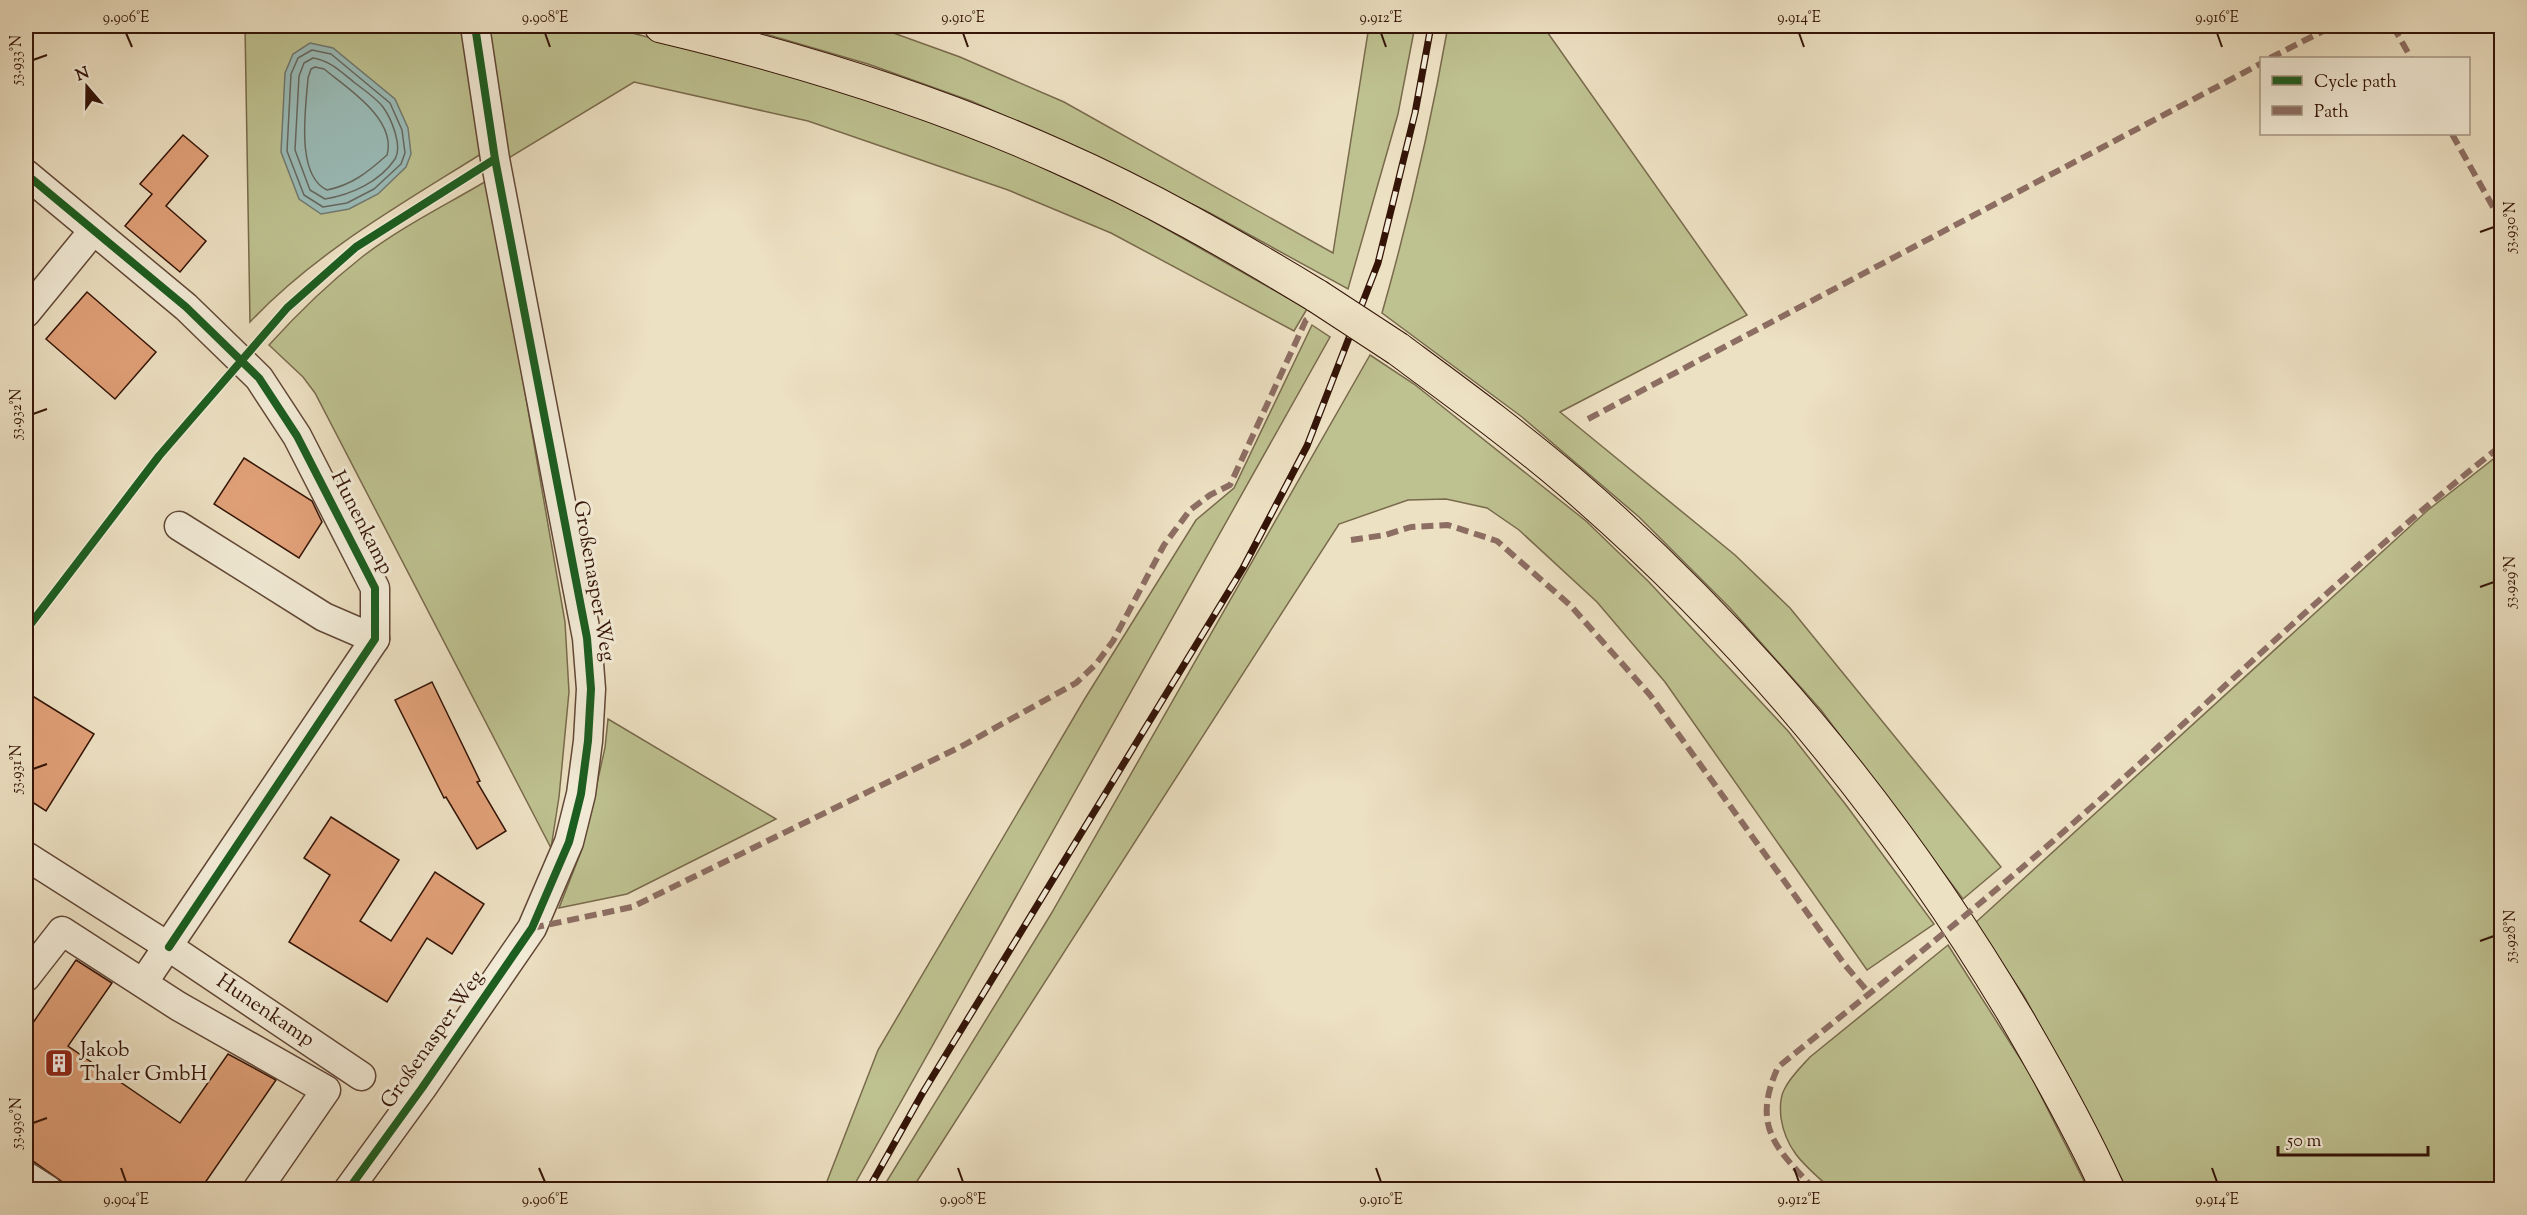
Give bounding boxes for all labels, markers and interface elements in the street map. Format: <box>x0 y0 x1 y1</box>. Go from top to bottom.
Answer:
text: 9.906°E <box>103 8 149 29</box>
text: 9.908°E <box>522 8 568 29</box>
text: 9.910°E <box>941 8 985 29</box>
text: 9.912°E <box>1360 8 1402 29</box>
text: 9.914°E <box>1777 8 1821 29</box>
text: 9.916°E <box>2195 8 2239 29</box>
text: 53.933°N <box>7 35 28 86</box>
north arrow <box>57 57 117 117</box>
legend <box>2260 57 2470 135</box>
text: N <box>73 62 93 88</box>
text: Cycle path <box>2314 70 2397 96</box>
text: Path <box>2314 100 2349 126</box>
text: 53.930°N <box>2501 201 2522 254</box>
text: 53.932°N <box>7 389 28 440</box>
street label: Hunenkamp <box>322 466 400 580</box>
street label: Großenasper Weg <box>564 498 622 664</box>
text: 53.929°N <box>2501 556 2522 609</box>
text: 53.931°N <box>7 744 28 794</box>
text: 53.928°N <box>2501 910 2522 963</box>
street label: Großenasper Weg <box>374 965 492 1115</box>
street label: Hunenkamp <box>210 967 320 1055</box>
place label: Jakob Thaler GmbH <box>79 1036 207 1090</box>
building icon: Jakob Thaler GmbH <box>43 1047 75 1079</box>
text: 53.930°N <box>7 1097 28 1150</box>
scale bar <box>2278 1119 2428 1157</box>
text: 50 m <box>2286 1129 2322 1155</box>
text: 9.904°E <box>103 1190 149 1211</box>
text: 9.906°E <box>522 1190 568 1211</box>
text: 9.908°E <box>940 1190 986 1211</box>
text: 9.910°E <box>1359 1190 1403 1211</box>
text: 9.912°E <box>1778 1190 1820 1211</box>
text: 9.914°E <box>2195 1190 2239 1211</box>

